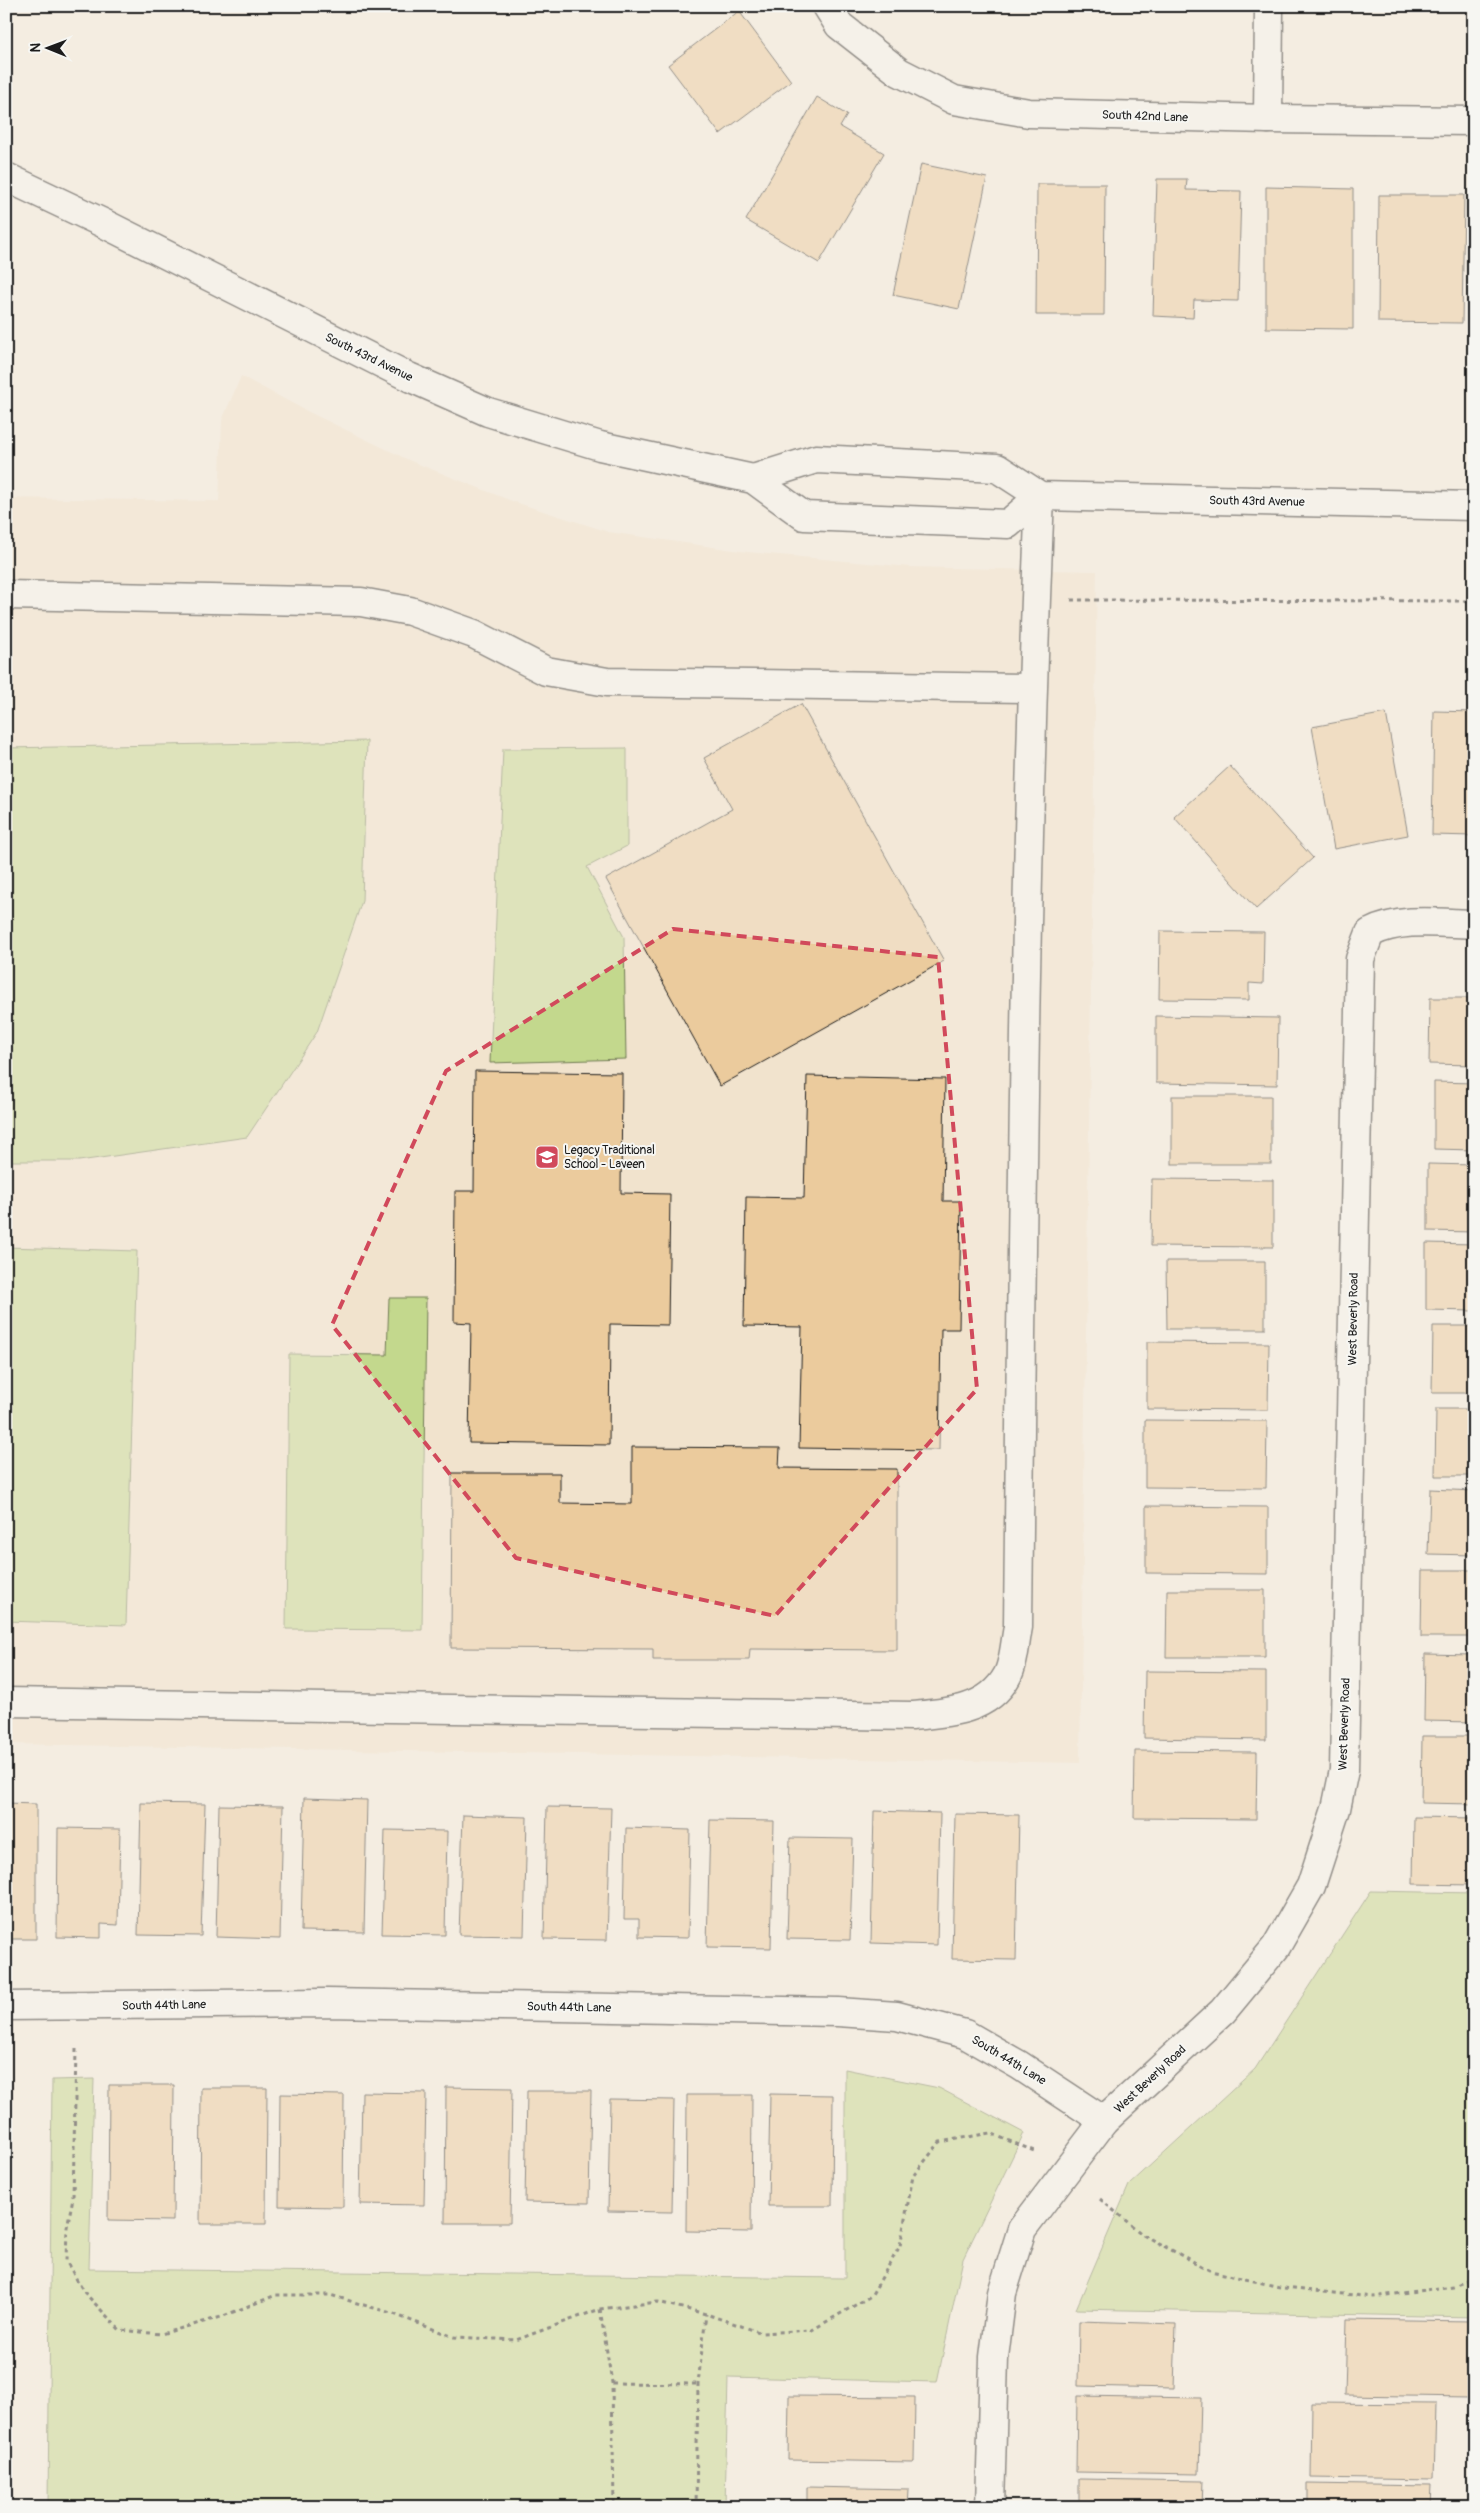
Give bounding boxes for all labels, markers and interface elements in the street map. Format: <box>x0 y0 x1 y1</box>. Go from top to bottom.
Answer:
north arrow <box>22 22 72 72</box>
text: N <box>27 43 44 53</box>
street label: South 42nd Lane <box>1102 108 1188 126</box>
street label: South 43rd Avenue <box>323 330 415 385</box>
street label: South 43rd Avenue <box>1209 493 1305 510</box>
place label: Legacy Traditional School - Laveen <box>564 1143 655 1172</box>
school or university icon: Legacy Traditional School - Laveen <box>534 1144 560 1170</box>
street label: West Beverly Road <box>1345 1272 1362 1365</box>
street label: West Beverly Road <box>1335 1677 1354 1771</box>
street label: South 44th Lane <box>122 1997 206 2014</box>
street label: South 44th Lane <box>527 1999 611 2016</box>
street label: South 44th Lane <box>969 2032 1049 2089</box>
street label: West Beverly Road <box>1111 2042 1189 2116</box>

